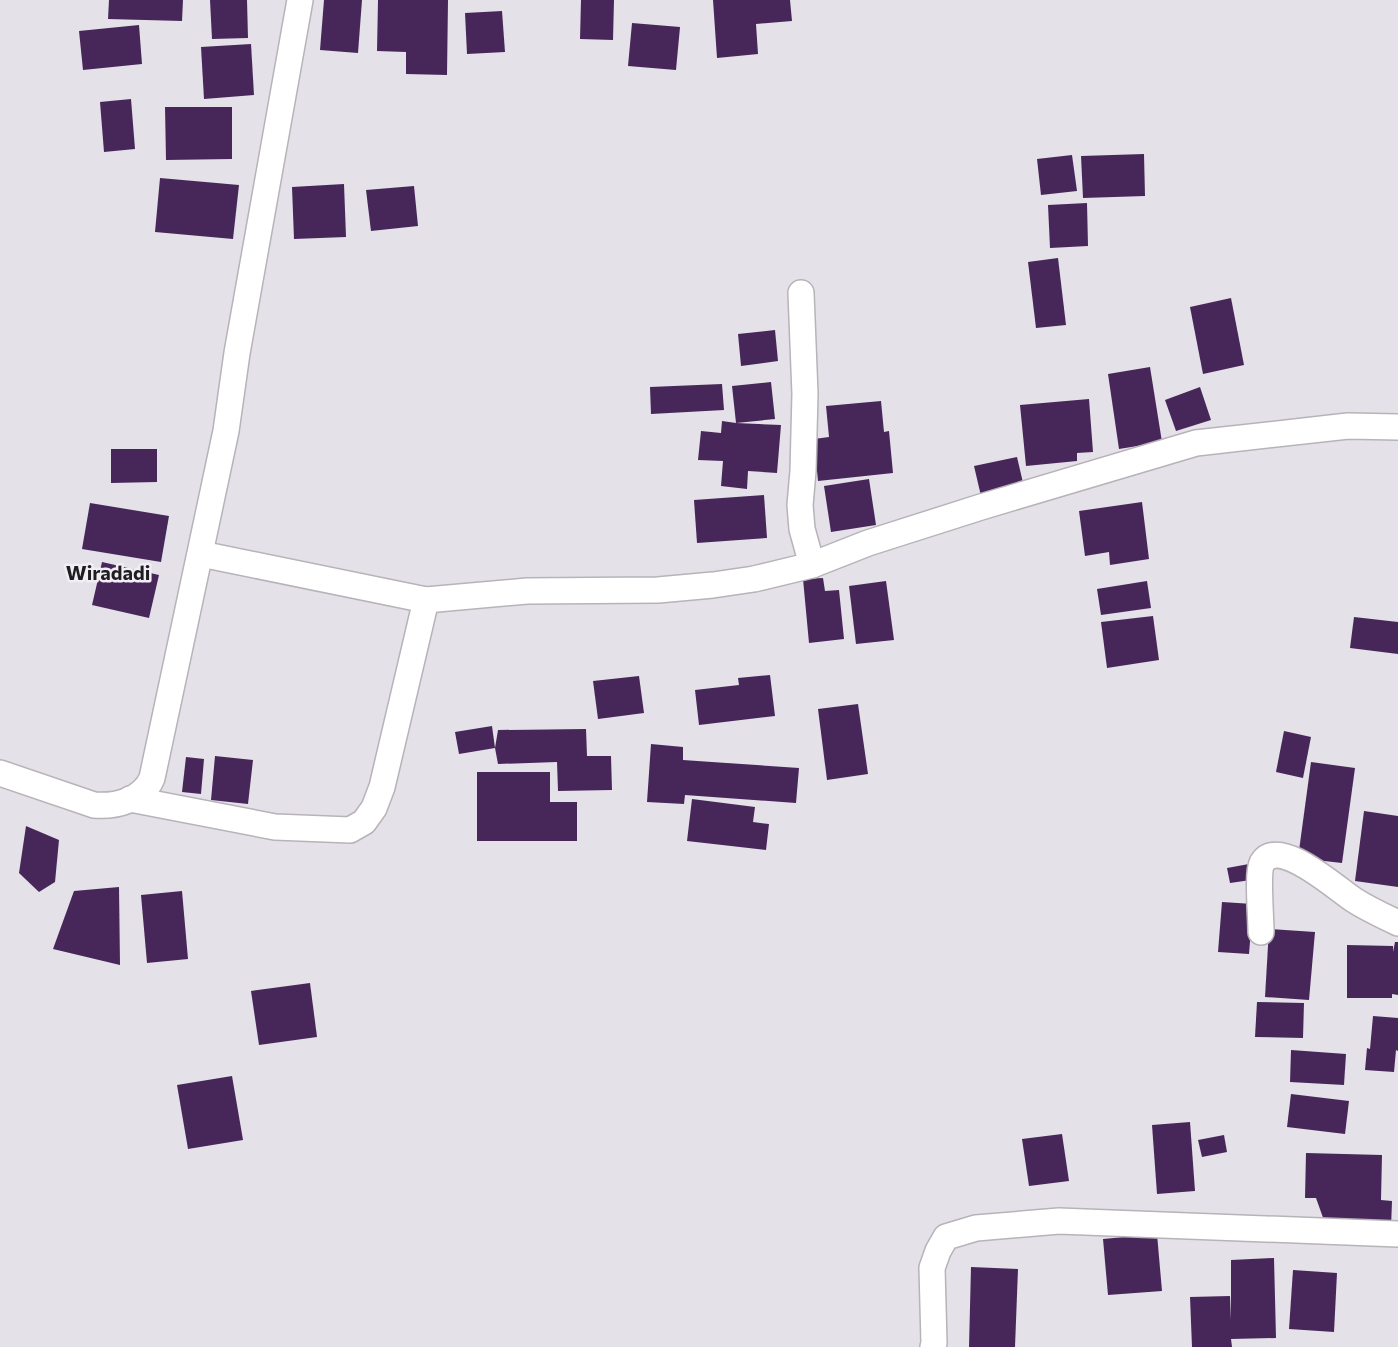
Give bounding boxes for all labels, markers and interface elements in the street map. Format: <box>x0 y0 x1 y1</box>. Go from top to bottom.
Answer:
district label: Wiradadi <box>66 560 150 584</box>

